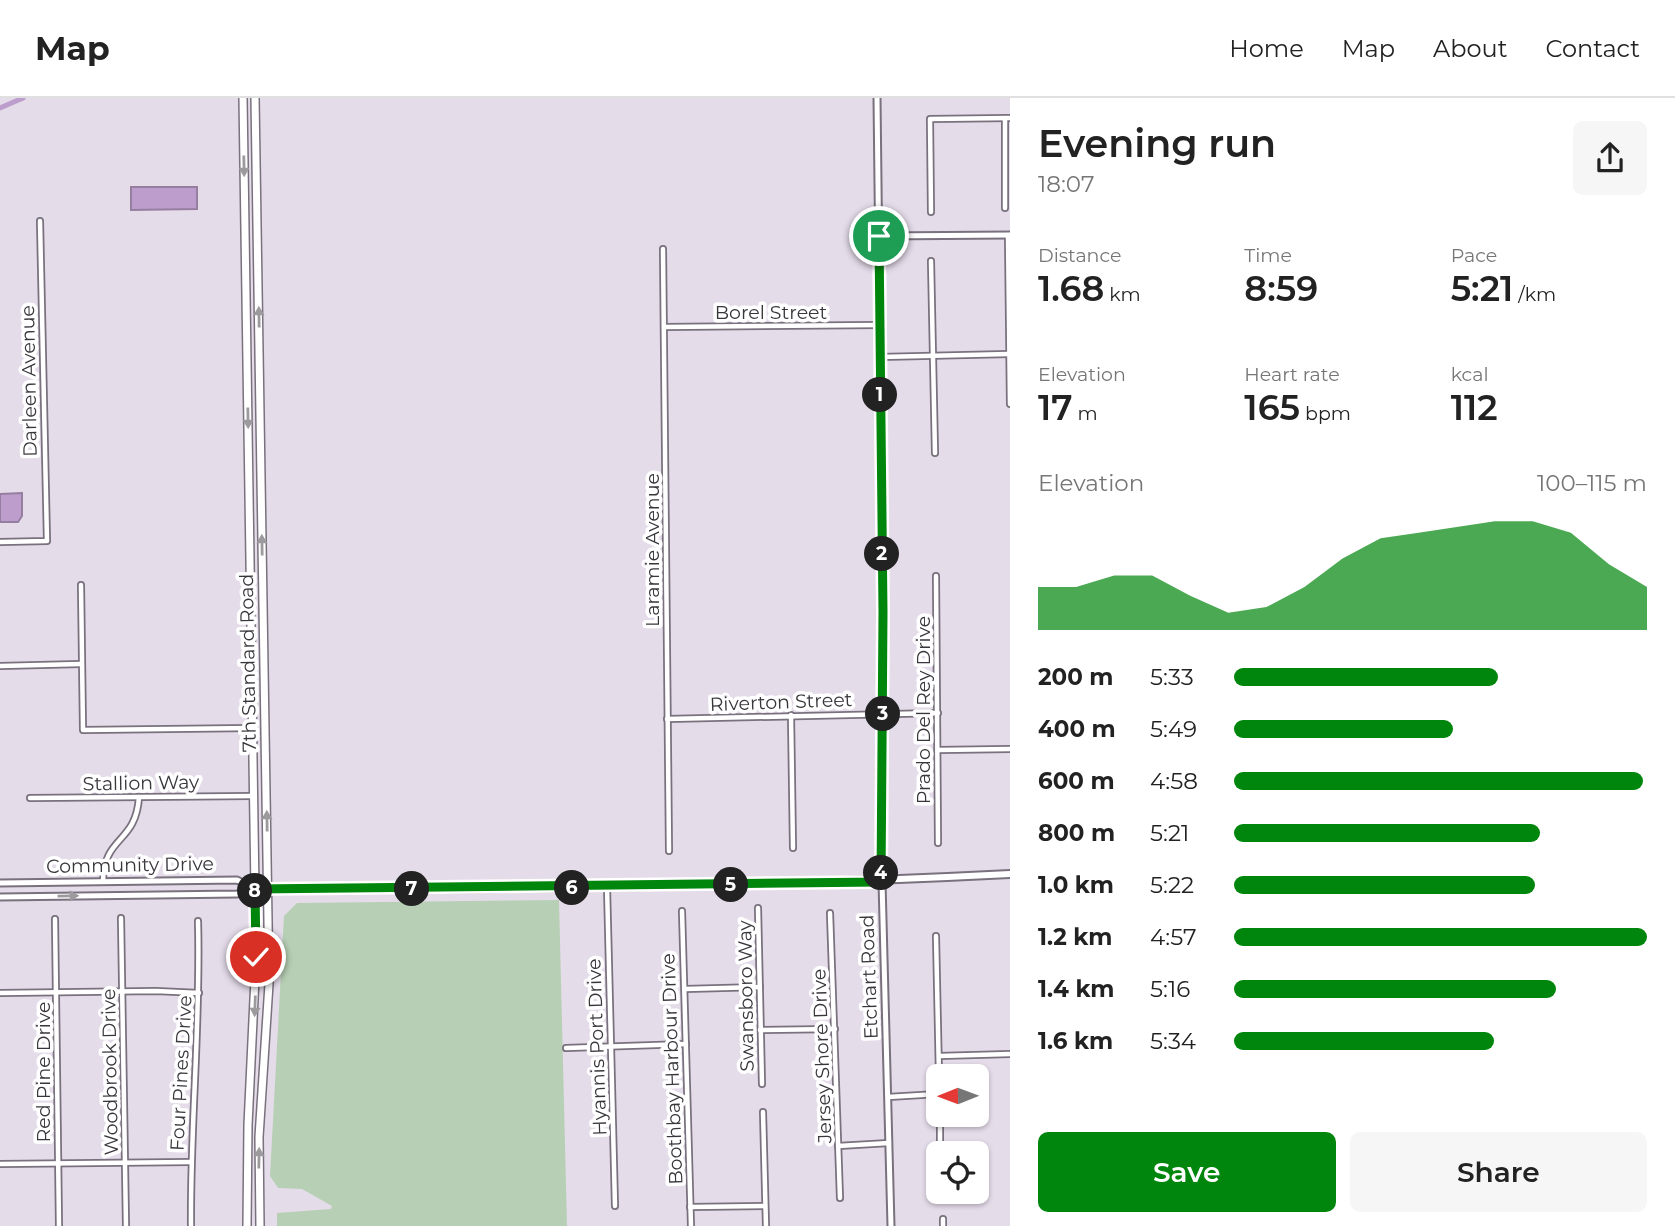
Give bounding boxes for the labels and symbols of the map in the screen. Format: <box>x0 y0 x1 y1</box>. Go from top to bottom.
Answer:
one-way arrow <box>238 155 250 177</box>
pin <box>849 206 909 266</box>
street label: Borel Street <box>715 301 828 324</box>
street label: Darleen Avenue <box>16 305 42 457</box>
one-way arrow <box>253 306 264 328</box>
pin: 1 <box>862 378 898 412</box>
one-way arrow <box>242 407 254 429</box>
street label: Laramie Avenue <box>641 473 664 627</box>
one-way arrow <box>256 533 268 555</box>
pin: 2 <box>864 536 900 572</box>
street label: 7th Standard Road <box>235 574 261 752</box>
street label: Prado Del Rey Drive <box>912 616 935 804</box>
street label: Riverton Street <box>709 688 853 716</box>
pin: 3 <box>866 696 900 732</box>
street label: Stallion Way <box>83 770 200 796</box>
one-way arrow <box>262 810 273 832</box>
street label: Community Drive <box>46 852 214 878</box>
pin: 4 <box>864 856 898 890</box>
pin: 5 <box>714 868 748 902</box>
pin: 6 <box>554 870 590 906</box>
pin: 7 <box>394 872 430 906</box>
pin: 8 <box>238 874 272 908</box>
one-way arrow <box>57 890 79 902</box>
street label: Etchart Road <box>855 914 883 1040</box>
street label: Swansboro Way <box>733 919 759 1072</box>
pin <box>226 927 286 987</box>
street label: Boothbay Harbour Drive <box>656 953 688 1185</box>
street label: Hyannis Port Drive <box>582 958 612 1136</box>
street label: Jersey Shore Drive <box>807 968 837 1145</box>
street label: Woodbrook Drive <box>97 988 123 1156</box>
street label: Four Pines Drive <box>165 994 197 1152</box>
one-way arrow <box>249 996 260 1018</box>
street label: Red Pine Drive <box>32 1002 55 1142</box>
north arrow <box>926 1064 989 1127</box>
one-way arrow <box>253 1147 265 1169</box>

